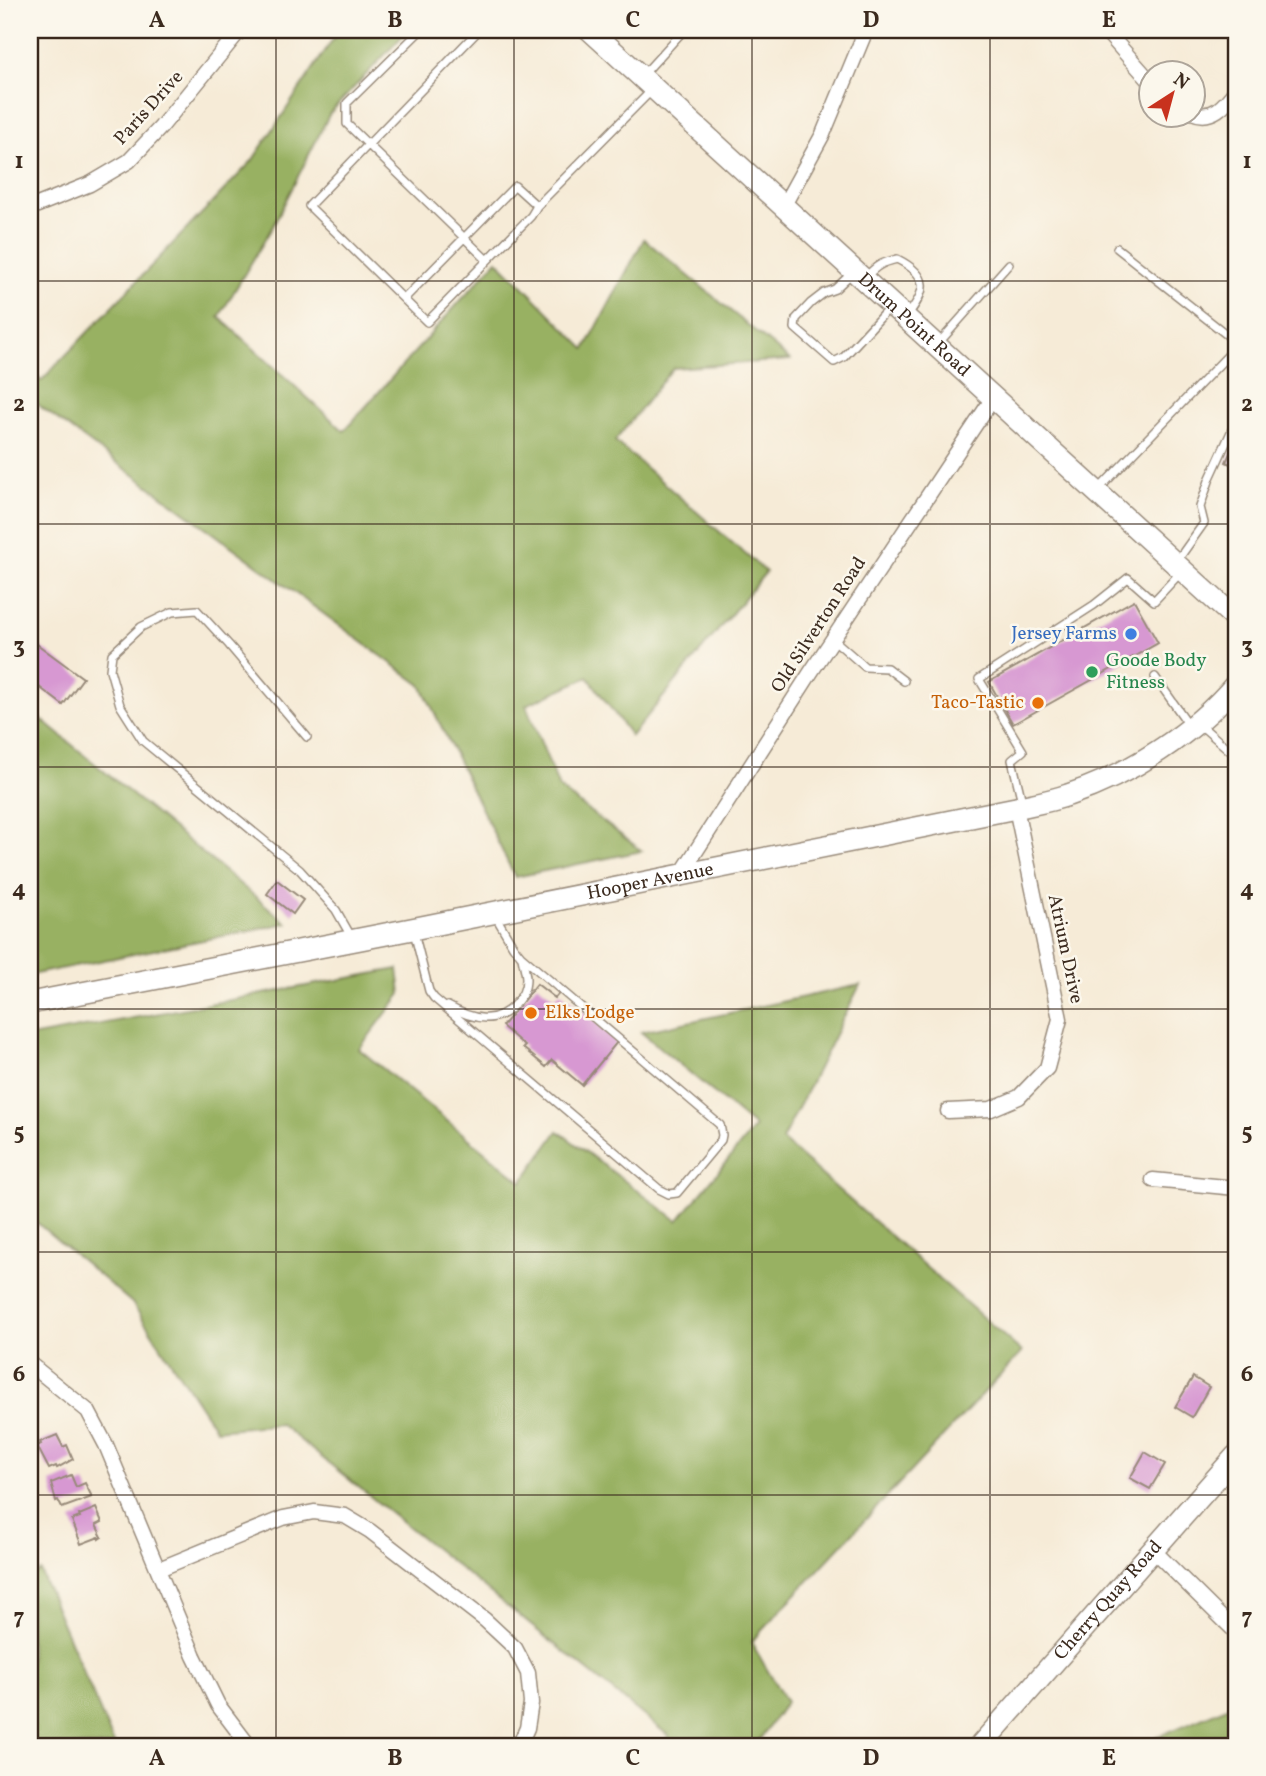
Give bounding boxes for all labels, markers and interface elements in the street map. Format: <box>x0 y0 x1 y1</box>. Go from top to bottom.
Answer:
text: A <box>149 5 165 37</box>
text: B <box>387 5 403 37</box>
text: C <box>626 5 640 37</box>
text: D <box>863 5 880 37</box>
text: E <box>1102 5 1116 37</box>
north arrow <box>1136 60 1206 130</box>
street label: Paris Drive <box>108 65 190 151</box>
text: N <box>1168 67 1194 97</box>
text: 1 <box>14 146 24 178</box>
text: 1 <box>1242 146 1252 178</box>
street label: Drum Point Road <box>852 267 976 383</box>
text: 2 <box>13 389 25 421</box>
text: 2 <box>1241 389 1253 421</box>
street label: Old Silverton Road <box>765 552 873 698</box>
place label: Jersey Farms <box>1011 621 1117 647</box>
marker: Jersey Farms <box>1123 626 1139 642</box>
text: 3 <box>13 631 25 663</box>
text: 3 <box>1241 631 1253 663</box>
place label: Goode Body Fitness <box>1106 648 1207 696</box>
marker: Goode Body Fitness <box>1084 664 1100 680</box>
place label: Taco-Tastic <box>931 690 1024 716</box>
marker: Taco-Tastic <box>1030 695 1046 711</box>
street label: Hooper Avenue <box>585 856 716 907</box>
text: 4 <box>12 874 26 906</box>
text: 4 <box>1240 874 1254 906</box>
street label: Atrium Drive <box>1041 892 1089 1006</box>
place label: Elks Lodge <box>545 1000 635 1026</box>
marker: Elks Lodge <box>523 1005 539 1021</box>
text: 5 <box>13 1117 25 1149</box>
text: 5 <box>1241 1117 1253 1149</box>
text: 6 <box>13 1359 25 1391</box>
text: 6 <box>1241 1359 1253 1391</box>
street label: Cherry Quay Road <box>1048 1535 1168 1666</box>
text: 7 <box>14 1602 25 1634</box>
text: 7 <box>1242 1602 1253 1634</box>
text: A <box>149 1743 165 1775</box>
text: B <box>387 1743 403 1775</box>
text: C <box>626 1743 640 1775</box>
text: D <box>863 1743 880 1775</box>
text: E <box>1102 1743 1116 1775</box>

